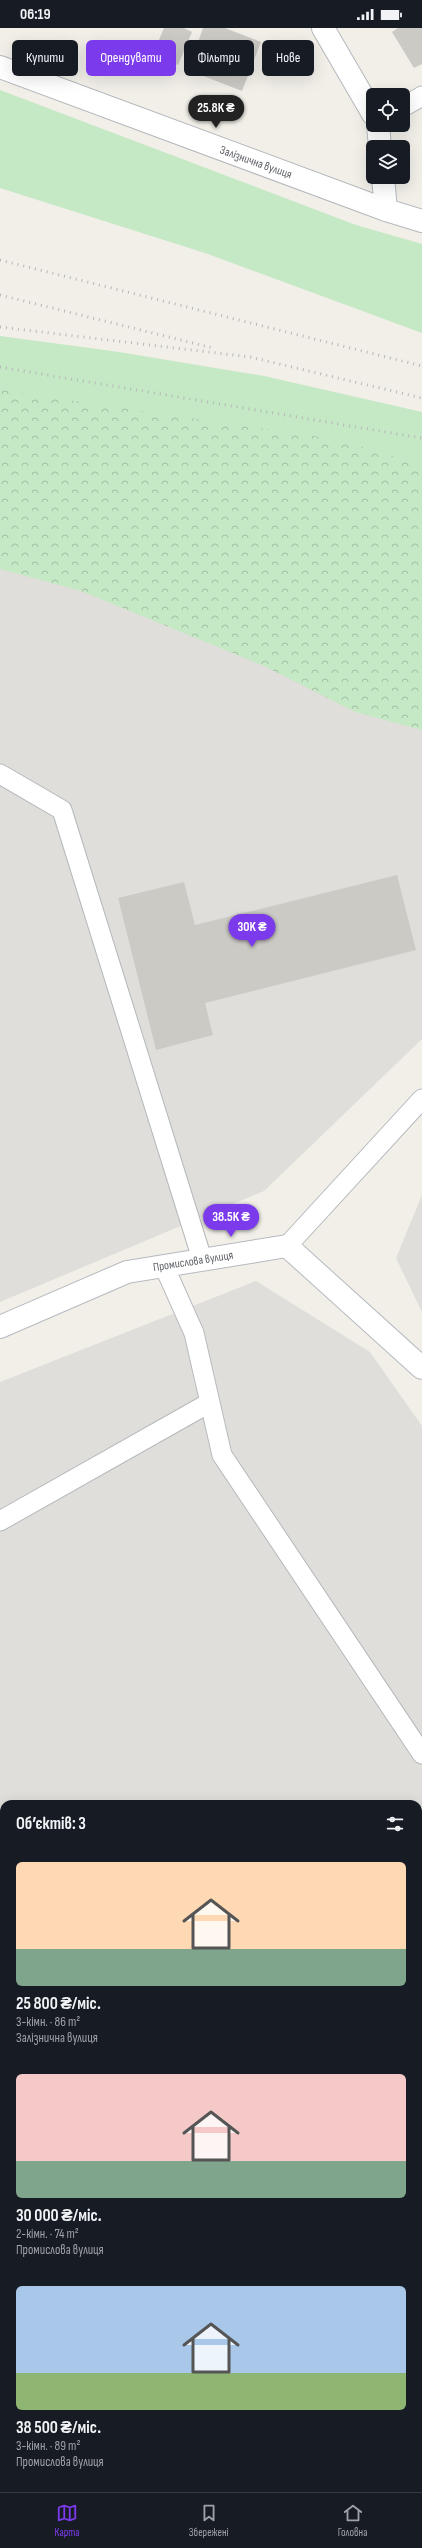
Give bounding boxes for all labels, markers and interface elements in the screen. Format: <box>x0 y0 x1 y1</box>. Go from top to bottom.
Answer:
text: 06:19 <box>20 5 51 24</box>
chip: Купити <box>12 40 78 76</box>
chip: Орендувати <box>86 40 176 76</box>
chip: Фільтри <box>184 40 254 76</box>
chip: Нове <box>262 40 314 76</box>
map controls <box>366 88 410 184</box>
button: locate <box>366 88 410 132</box>
pin: 25.8K ₴ <box>179 95 253 129</box>
text: 25.8K ₴ <box>197 100 235 116</box>
button: layers <box>366 140 410 184</box>
street label: Залізнична вулиця <box>218 142 294 183</box>
pin: 30K ₴ <box>224 914 280 948</box>
text: 30K ₴ <box>237 919 267 935</box>
pin: 38.5K ₴ <box>194 1204 268 1238</box>
text: 38.5K ₴ <box>212 1209 250 1225</box>
street label: Промислова вулиця <box>152 1248 235 1275</box>
icon: filters <box>384 1813 406 1835</box>
text: Об’єктів: 3 <box>16 1814 86 1834</box>
icon: home <box>175 1888 247 1960</box>
text: 25 800 ₴/міс. <box>16 1994 101 2014</box>
text: 3-кімн. · 86 m² <box>16 2014 80 2030</box>
text: Залізнична вулиця <box>16 2030 98 2046</box>
icon: home <box>175 2100 247 2172</box>
text: 30 000 ₴/міс. <box>16 2206 102 2226</box>
text: 2-кімн. · 74 m² <box>16 2226 79 2242</box>
text: Промислова вулиця <box>16 2242 104 2258</box>
icon: home <box>175 2312 247 2384</box>
text: 38 500 ₴/міс. <box>16 2418 101 2438</box>
text: 3-кімн. · 89 m² <box>16 2438 80 2454</box>
text: Промислова вулиця <box>16 2454 104 2470</box>
tab: Карта <box>55 2502 80 2539</box>
tab: Збережені <box>189 2502 229 2539</box>
tab: Головна <box>338 2502 367 2539</box>

